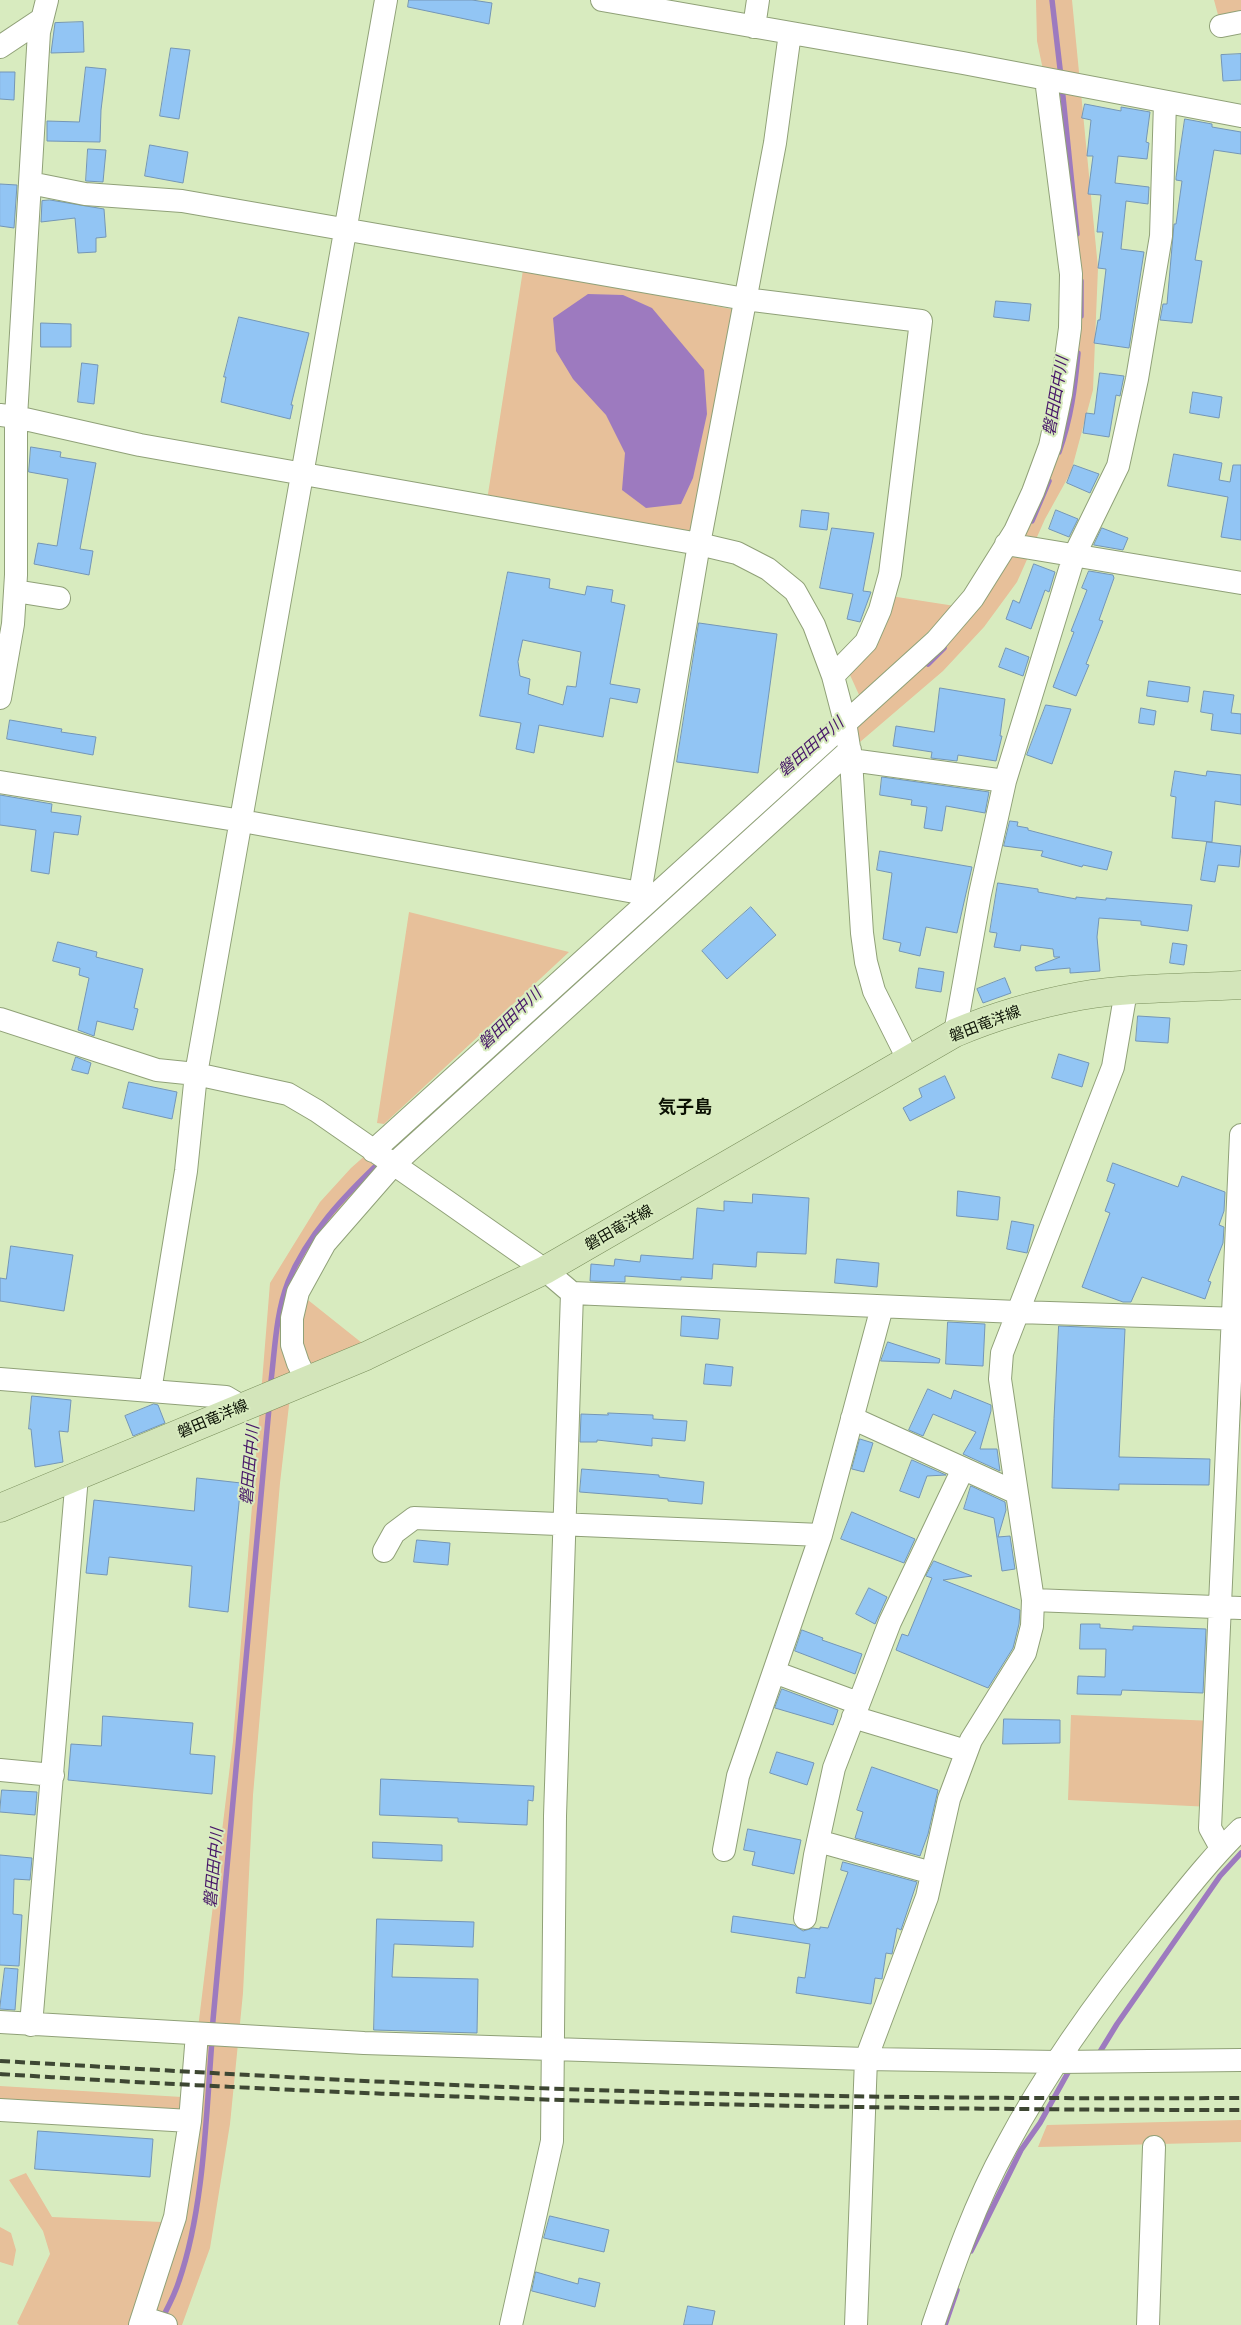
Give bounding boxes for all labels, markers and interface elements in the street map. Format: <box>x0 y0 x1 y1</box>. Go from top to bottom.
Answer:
water label: 磐田田中川 <box>1040 355 1072 437</box>
water label: 磐田田中川 <box>775 714 847 780</box>
water label: 磐田田中川 <box>475 984 545 1054</box>
street label: 磐田竜洋線 <box>947 1002 1023 1046</box>
district label: 気子島 <box>658 1096 712 1118</box>
street label: 磐田竜洋線 <box>582 1201 656 1255</box>
street label: 磐田竜洋線 <box>175 1396 251 1442</box>
water label: 磐田田中川 <box>237 1424 263 1506</box>
water label: 磐田田中川 <box>201 1827 227 1909</box>

